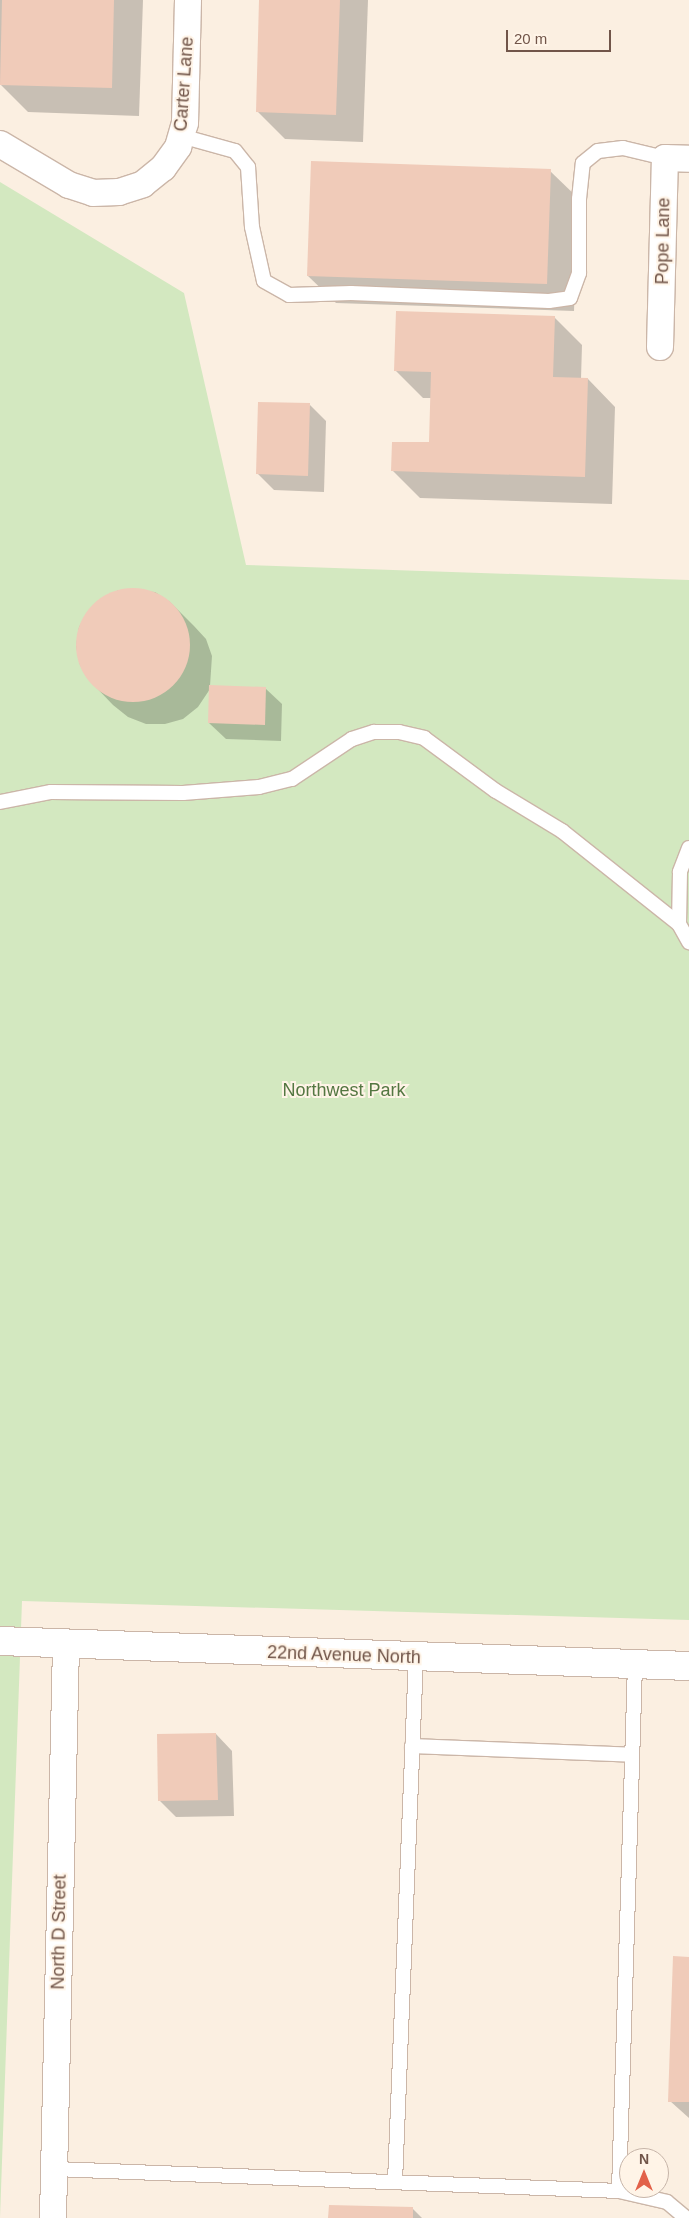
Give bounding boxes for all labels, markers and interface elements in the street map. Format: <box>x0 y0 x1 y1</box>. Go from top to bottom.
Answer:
scale bar <box>509 20 614 52</box>
text: 20 m <box>514 30 547 47</box>
street label: Carter Lane <box>170 36 198 132</box>
street label: Pope Lane <box>651 197 675 285</box>
park label: Northwest Park <box>282 1079 406 1101</box>
street label: 22nd Avenue North <box>266 1642 422 1668</box>
street label: North D Street <box>47 1874 71 1990</box>
north arrow <box>619 2148 669 2198</box>
text: N <box>639 2151 649 2167</box>

